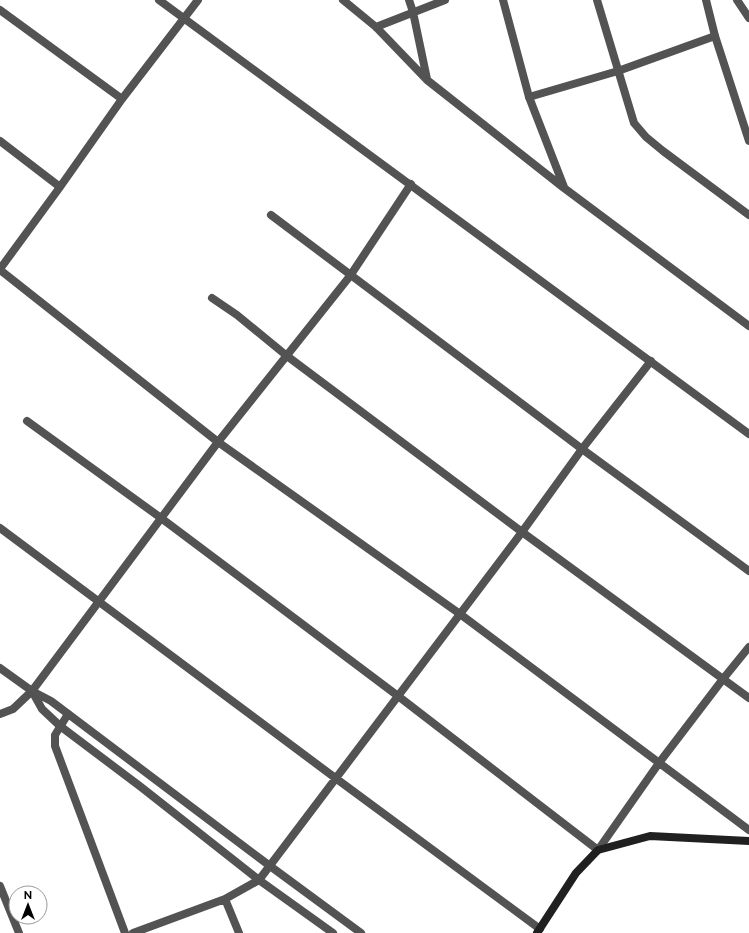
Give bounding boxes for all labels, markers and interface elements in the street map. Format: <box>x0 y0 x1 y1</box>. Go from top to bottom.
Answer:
north arrow <box>8 885 48 925</box>
text: N <box>24 889 32 902</box>

